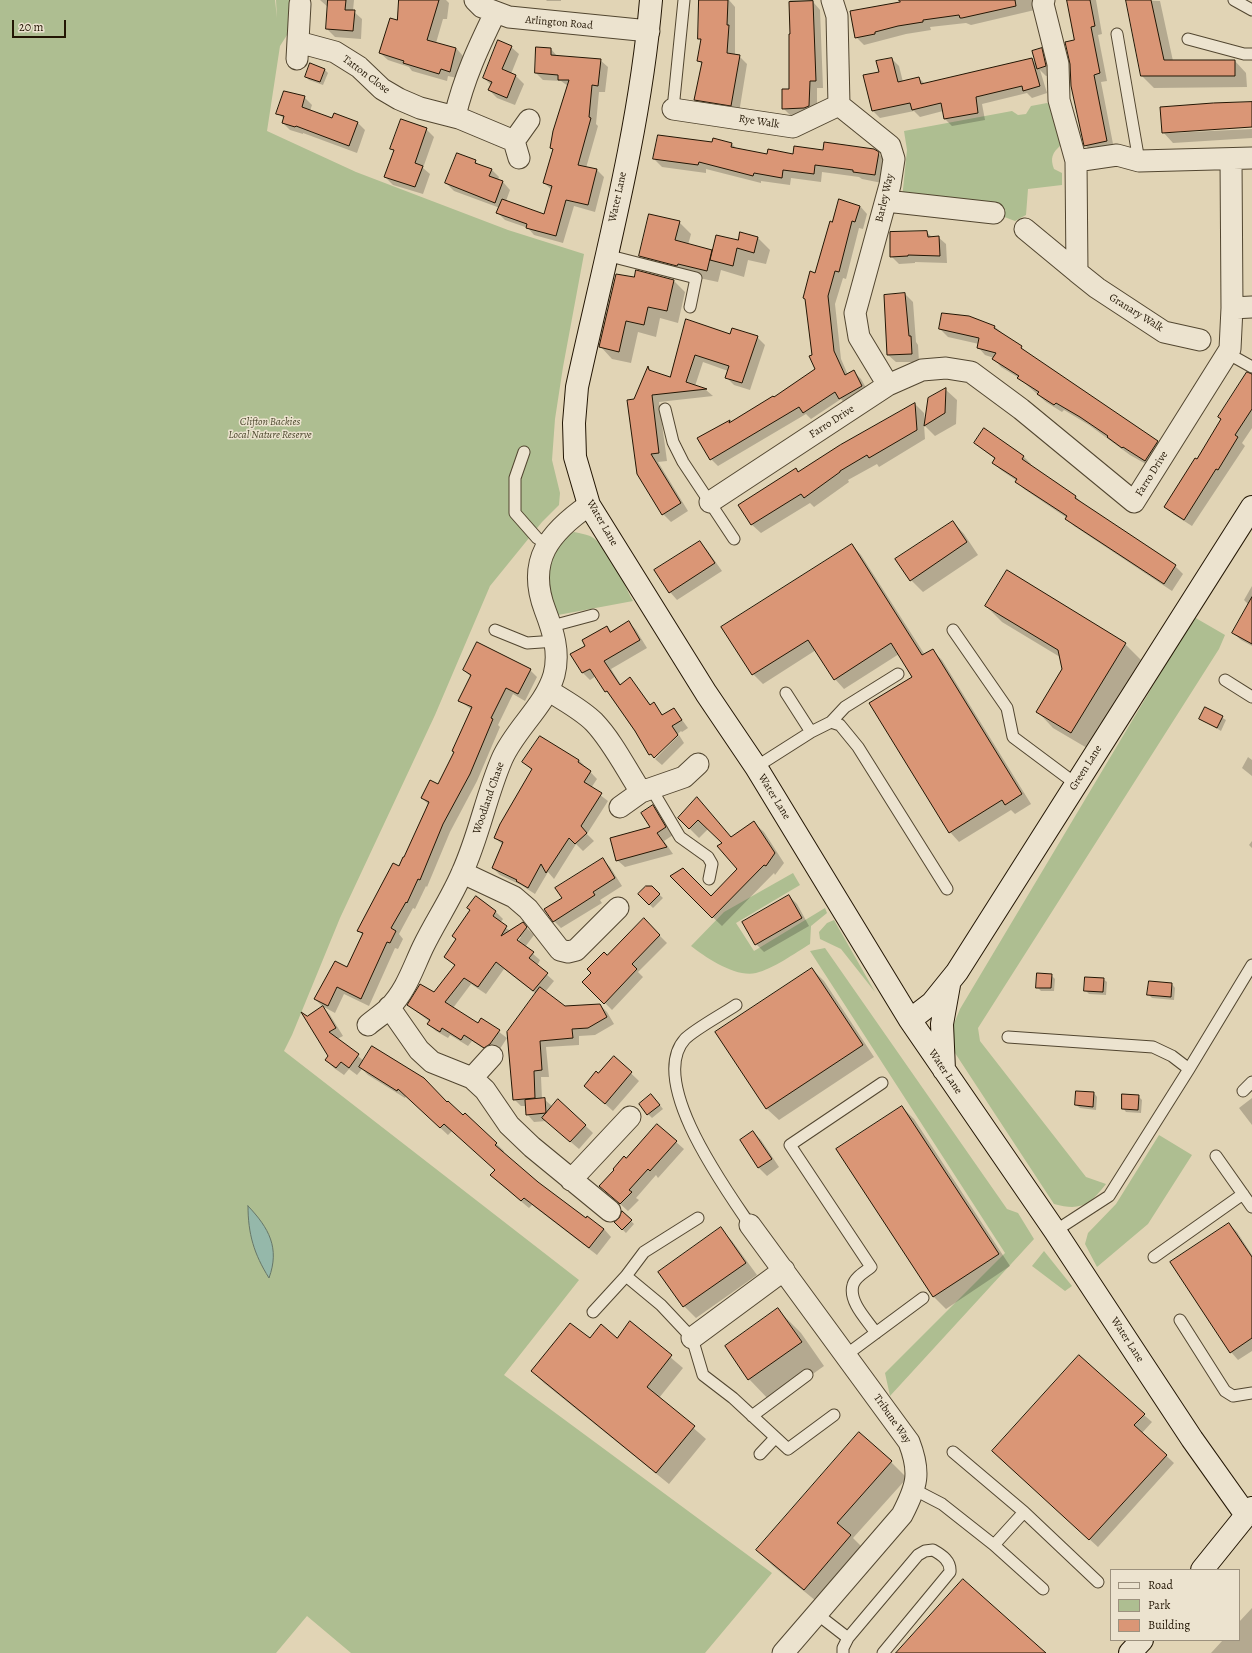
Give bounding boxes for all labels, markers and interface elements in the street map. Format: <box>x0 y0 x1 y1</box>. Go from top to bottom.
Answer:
scale bar <box>14 12 68 38</box>
street label: Arlington Road <box>525 13 593 33</box>
text: 20 m <box>19 19 43 35</box>
street label: Tatton Close <box>340 53 392 97</box>
street label: Rye Walk <box>738 112 780 132</box>
street label: Water Lane <box>606 171 630 223</box>
street label: Barley Way <box>873 172 897 224</box>
street label: Granary Walk <box>1106 291 1166 335</box>
street label: Farro Drive <box>807 403 857 441</box>
park label: Clifton Backies Local Nature Reserve <box>228 415 312 441</box>
street label: Farro Drive <box>1133 449 1171 499</box>
street label: Water Lane <box>584 498 620 548</box>
street label: Green Lane <box>1067 743 1105 793</box>
street label: Woodland Chase <box>470 760 508 836</box>
street label: Water Lane <box>755 772 793 822</box>
street label: Water Lane <box>925 1047 965 1097</box>
street label: Water Lane <box>1108 1315 1146 1365</box>
street label: Tribune Way <box>870 1392 914 1446</box>
legend <box>1110 1569 1240 1641</box>
text: Road <box>1148 1577 1173 1593</box>
text: Park <box>1148 1597 1171 1613</box>
text: Building <box>1148 1617 1190 1633</box>

